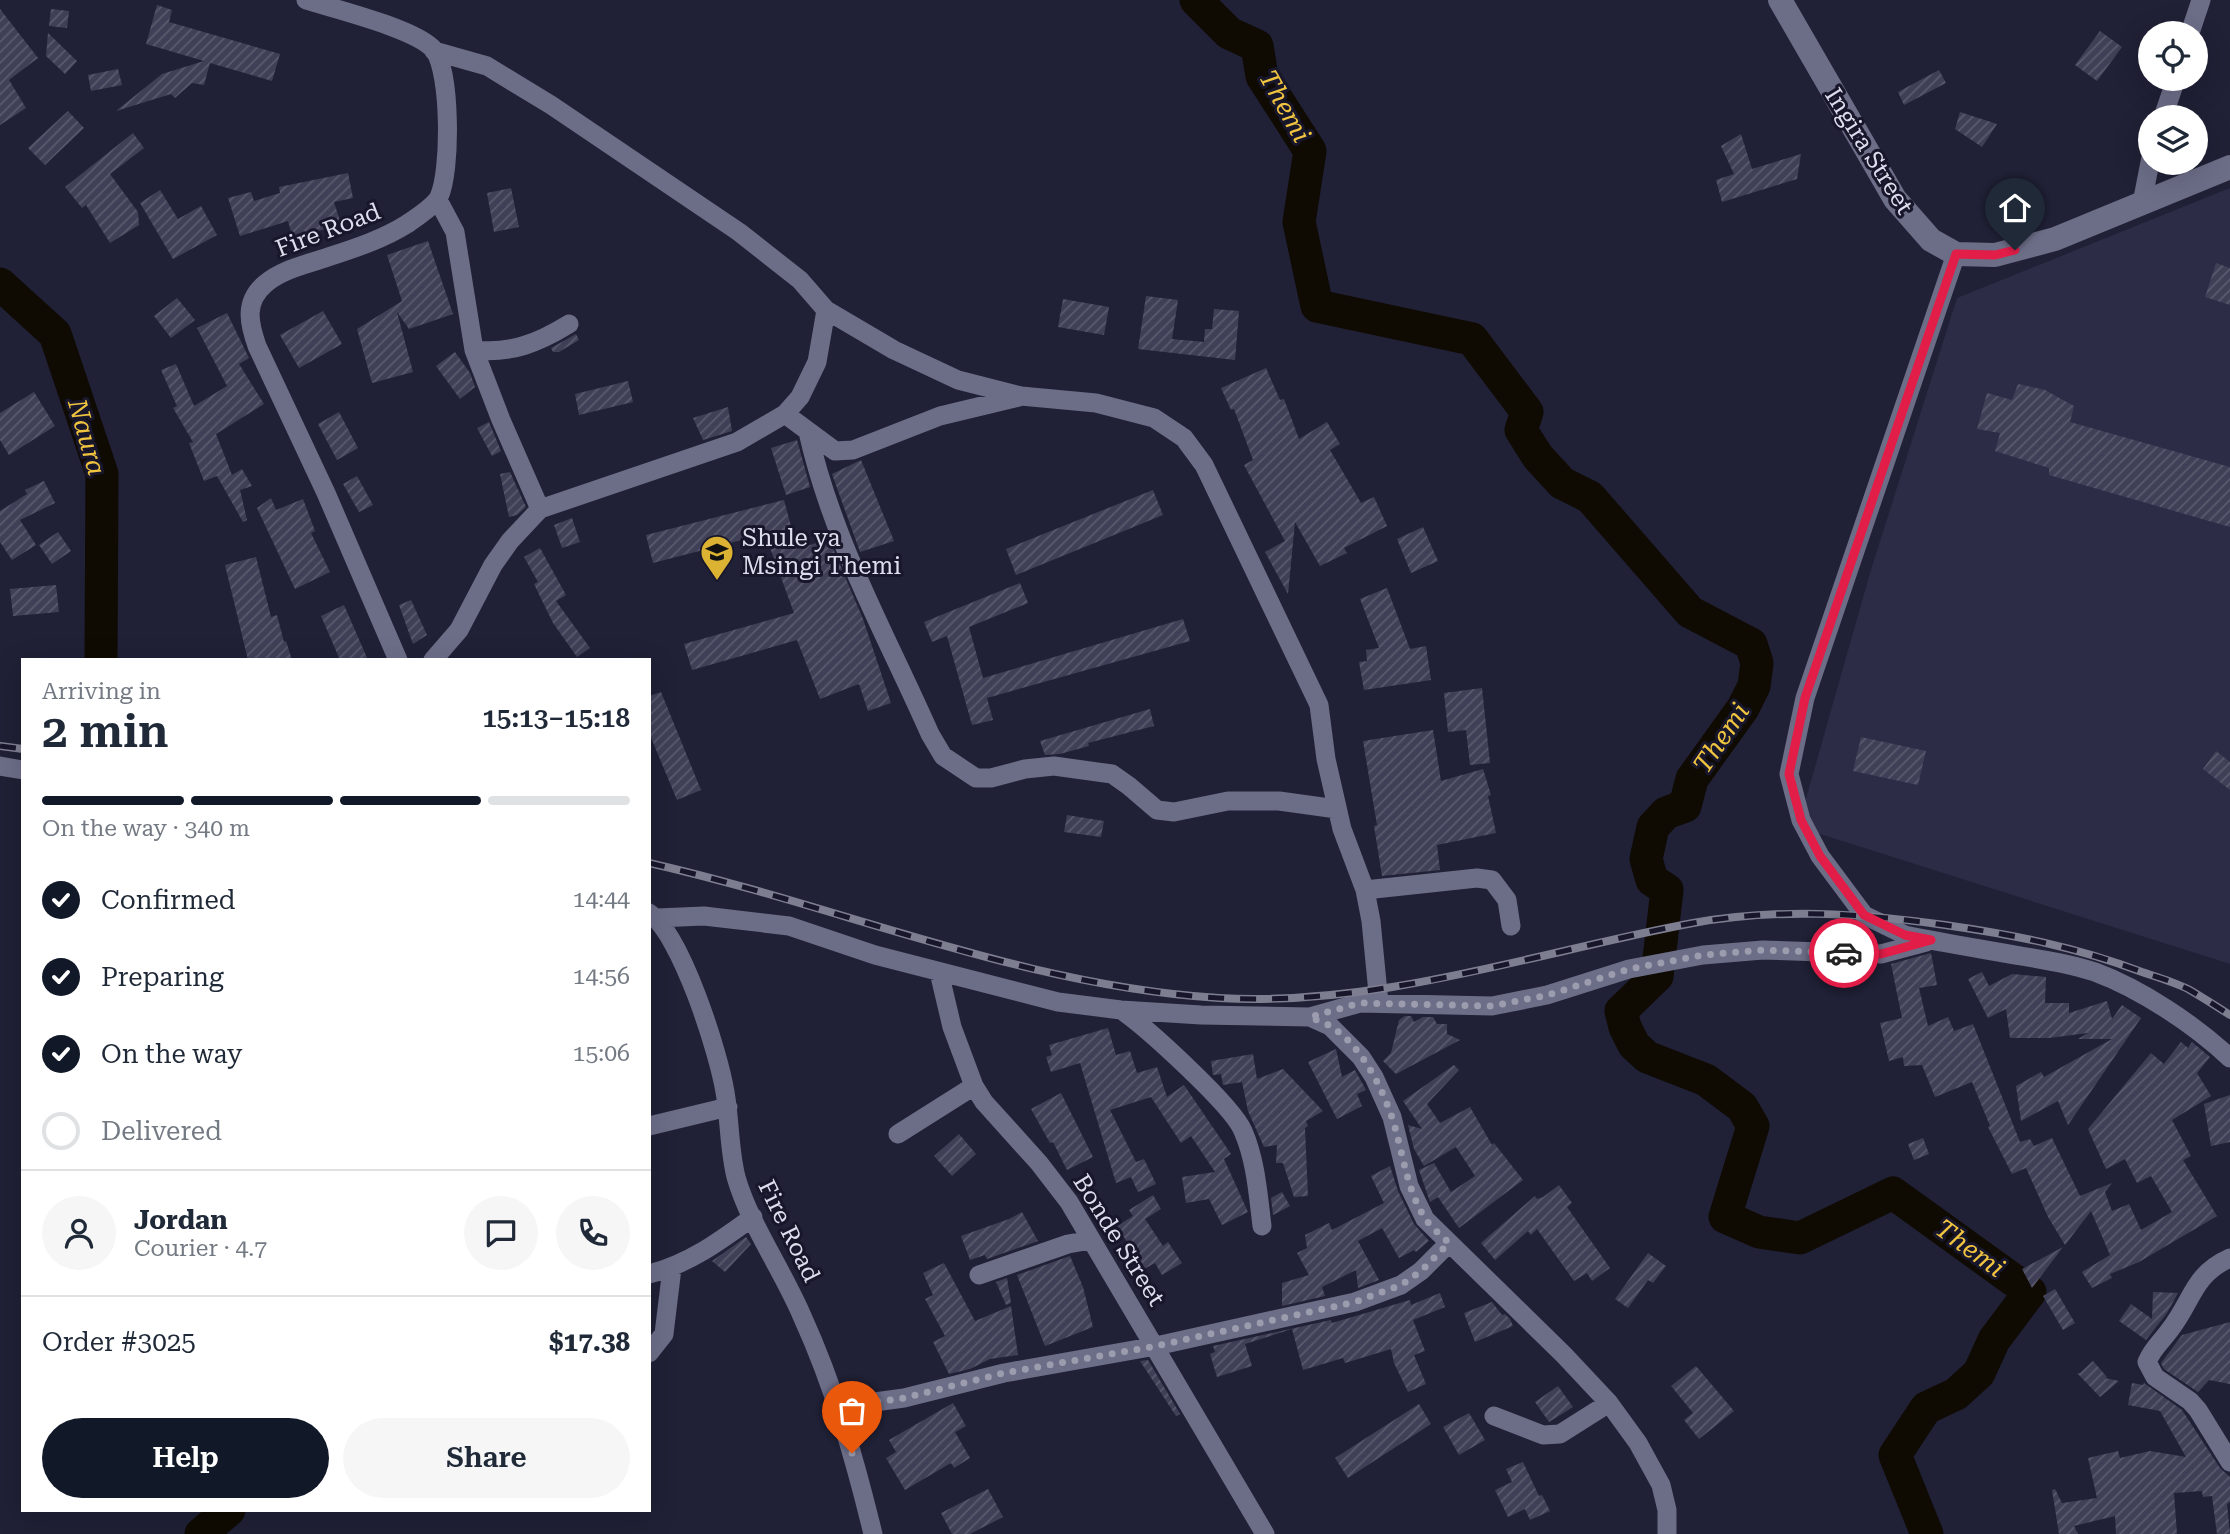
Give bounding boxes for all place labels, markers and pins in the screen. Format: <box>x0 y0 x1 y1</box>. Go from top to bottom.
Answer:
pin <box>1985 178 2045 250</box>
place label: Shule ya Msingi Themi <box>742 524 901 580</box>
school or university icon: Shule ya Msingi Themi <box>698 533 736 582</box>
pin <box>822 1381 882 1453</box>

